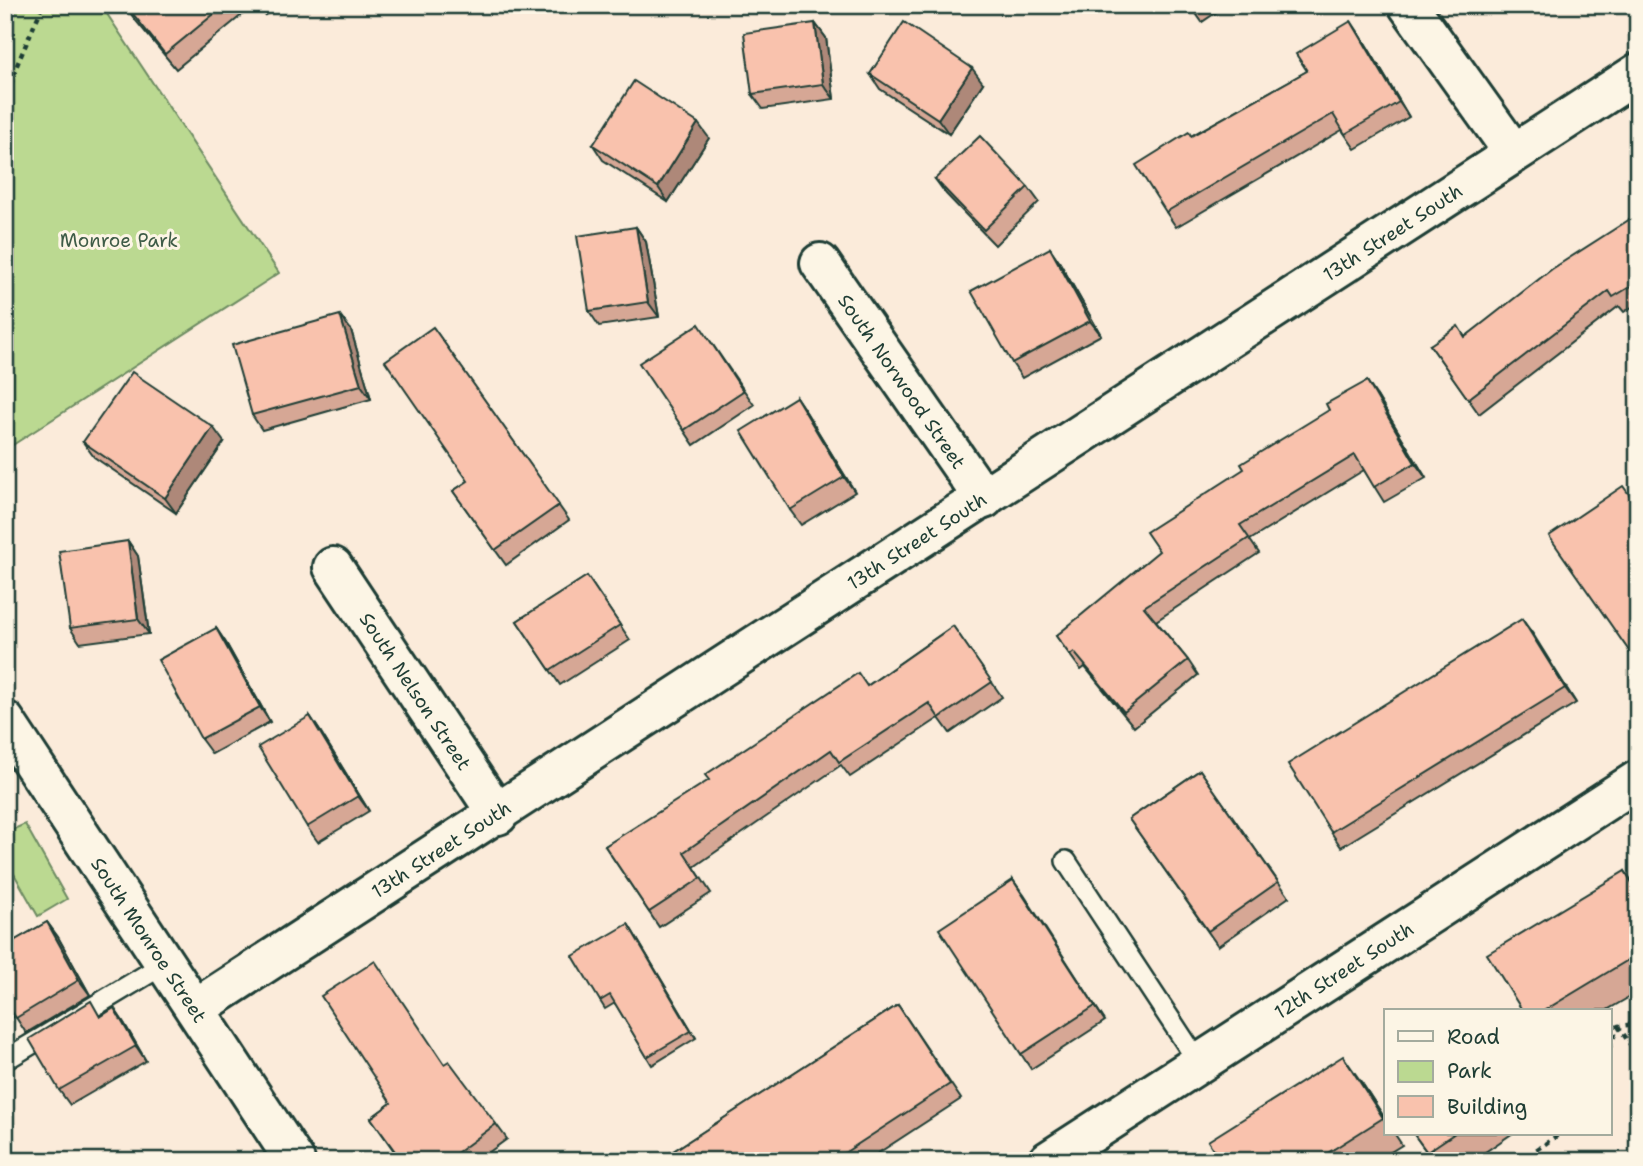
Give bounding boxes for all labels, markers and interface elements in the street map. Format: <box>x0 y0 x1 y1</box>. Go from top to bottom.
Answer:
street label: 13th Street South <box>1318 178 1467 287</box>
park label: Monroe Park <box>60 228 178 253</box>
street label: South Norwood Street <box>832 289 971 474</box>
street label: 13th Street South <box>842 487 992 595</box>
street label: South Nelson Street <box>354 608 477 775</box>
street label: 13th Street South <box>367 795 516 904</box>
street label: South Monroe Street <box>85 853 212 1027</box>
street label: 12th Street South <box>1270 916 1418 1025</box>
legend <box>1384 1009 1612 1134</box>
text: Road <box>1447 1023 1500 1051</box>
text: Park <box>1447 1057 1492 1085</box>
text: Building <box>1447 1093 1527 1121</box>

